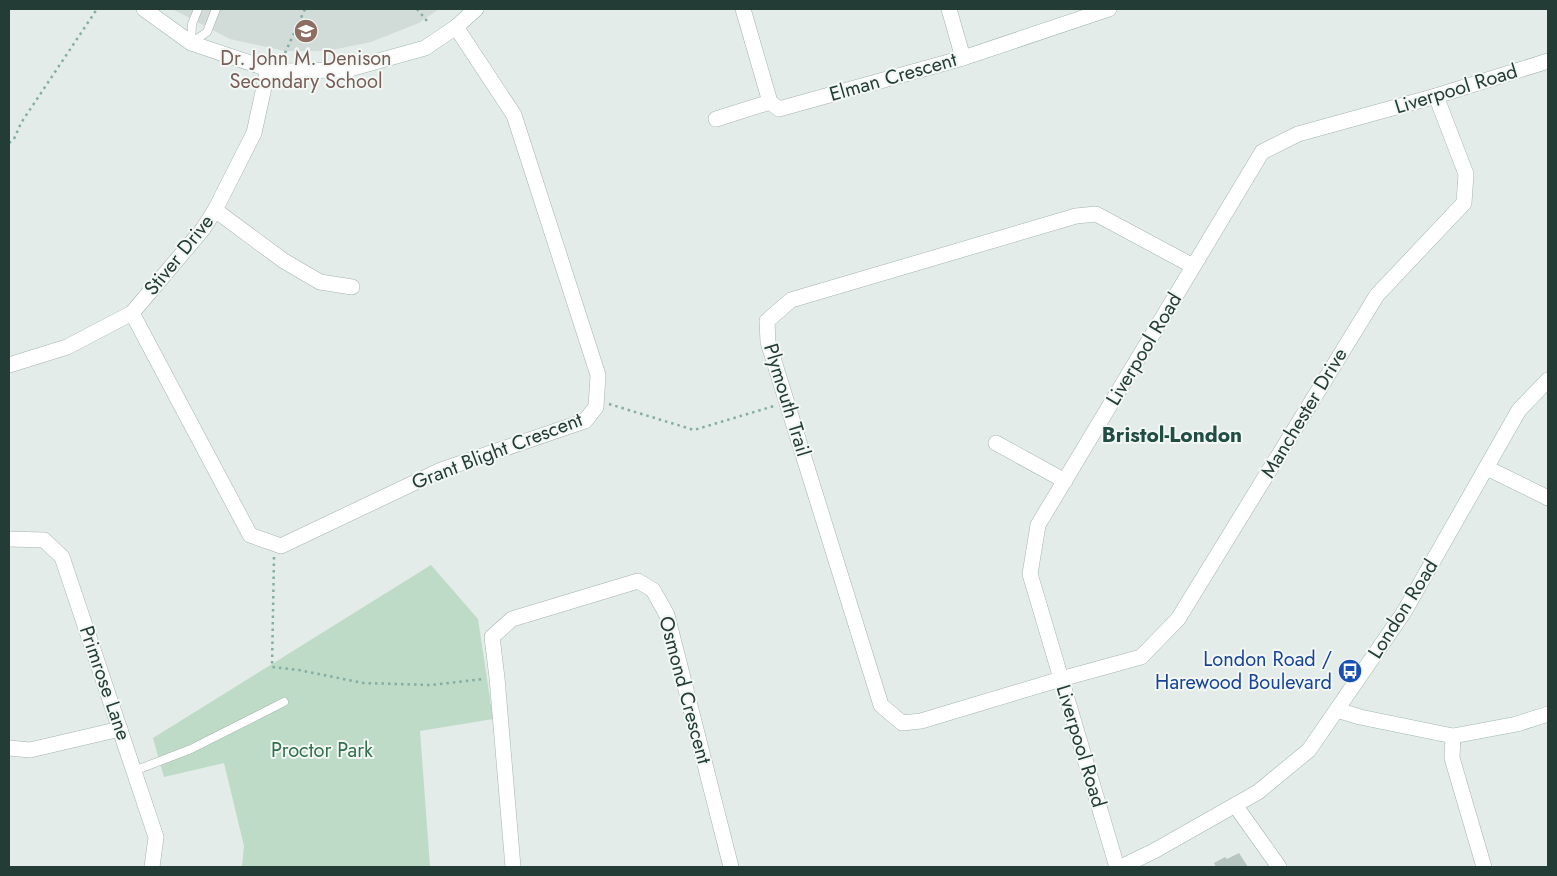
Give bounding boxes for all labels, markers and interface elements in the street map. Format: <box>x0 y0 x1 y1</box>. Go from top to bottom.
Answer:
school or university icon: Dr. John M. Denison Secondary School <box>293 18 319 44</box>
place label: Dr. John M. Denison Secondary School <box>220 44 392 96</box>
street label: Elman Crescent <box>826 45 960 109</box>
street label: Liverpool Road <box>1391 57 1521 121</box>
street label: Stiver Drive <box>137 208 221 302</box>
street label: Liverpool Road <box>1099 287 1189 411</box>
street label: Plymouth Trail <box>756 340 818 460</box>
street label: Manchester Drive <box>1254 342 1354 484</box>
street label: Grant Blight Crescent <box>407 405 587 497</box>
district label: Bristol-London <box>1102 420 1242 450</box>
street label: London Road <box>1361 554 1445 664</box>
street label: Osmond Crescent <box>651 613 719 767</box>
street label: Primrose Lane <box>72 622 138 744</box>
place label: London Road / Harewood Boulevard <box>1155 645 1332 697</box>
bus stop icon: London Road / Harewood Boulevard <box>1337 658 1363 684</box>
street label: Liverpool Road <box>1049 681 1113 811</box>
park label: Proctor Park <box>271 736 373 765</box>

